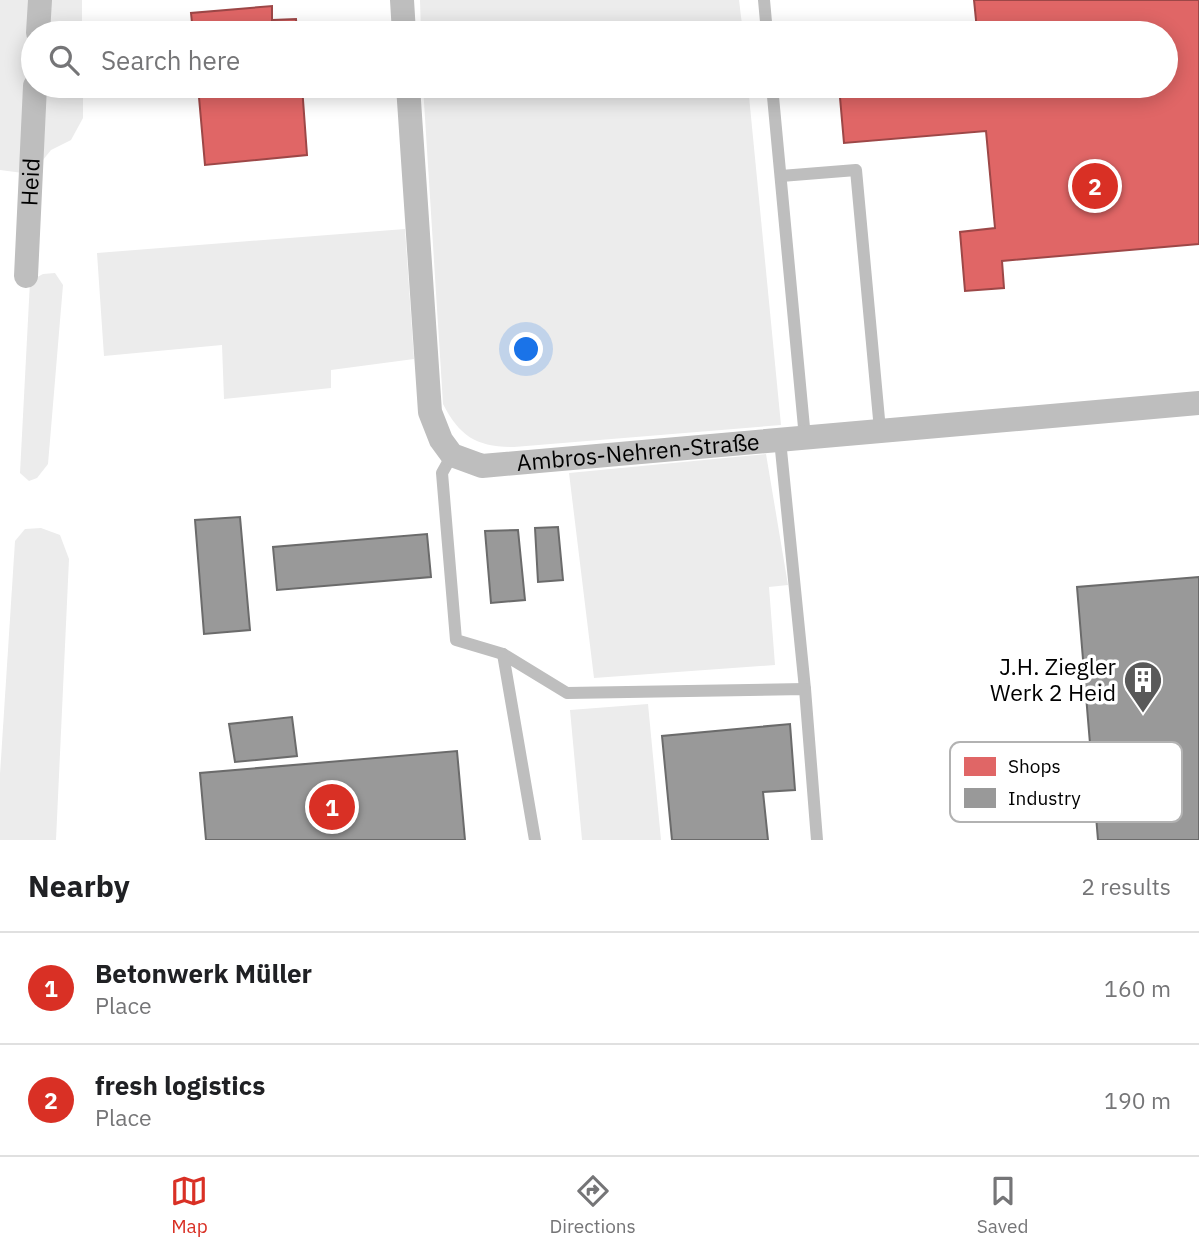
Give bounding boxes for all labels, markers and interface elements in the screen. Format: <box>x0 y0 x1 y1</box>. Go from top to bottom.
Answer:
search box <box>21 21 1178 98</box>
icon: search <box>45 41 83 79</box>
text: Search here <box>101 43 240 77</box>
street label: Heid <box>13 157 46 207</box>
pin: 2 <box>1072 160 1118 212</box>
your location <box>509 332 543 366</box>
street label: Ambros-Nehren-Straße <box>515 426 761 477</box>
place label: J.H. Ziegler Werk 2 Heid <box>990 651 1117 707</box>
building icon: J.H. Ziegler Werk 2 Heid <box>1122 659 1164 714</box>
legend <box>950 742 1182 822</box>
text: Shops <box>1008 754 1061 778</box>
pin: 1 <box>309 781 355 833</box>
text: Industry <box>1008 786 1081 810</box>
text: Nearby <box>28 866 130 905</box>
text: 2 results <box>1081 871 1171 901</box>
text: Betonwerk Müller <box>95 956 312 990</box>
text: 1 <box>44 973 58 1003</box>
text: 160 m <box>1104 973 1171 1003</box>
text: Place <box>95 990 152 1020</box>
text: fresh logistics <box>95 1068 265 1102</box>
text: 2 <box>44 1085 58 1115</box>
text: 190 m <box>1104 1085 1171 1115</box>
text: Place <box>95 1102 152 1132</box>
tab: Map <box>170 1172 208 1238</box>
tab: Directions <box>549 1172 636 1238</box>
tab: Saved <box>977 1172 1029 1238</box>

